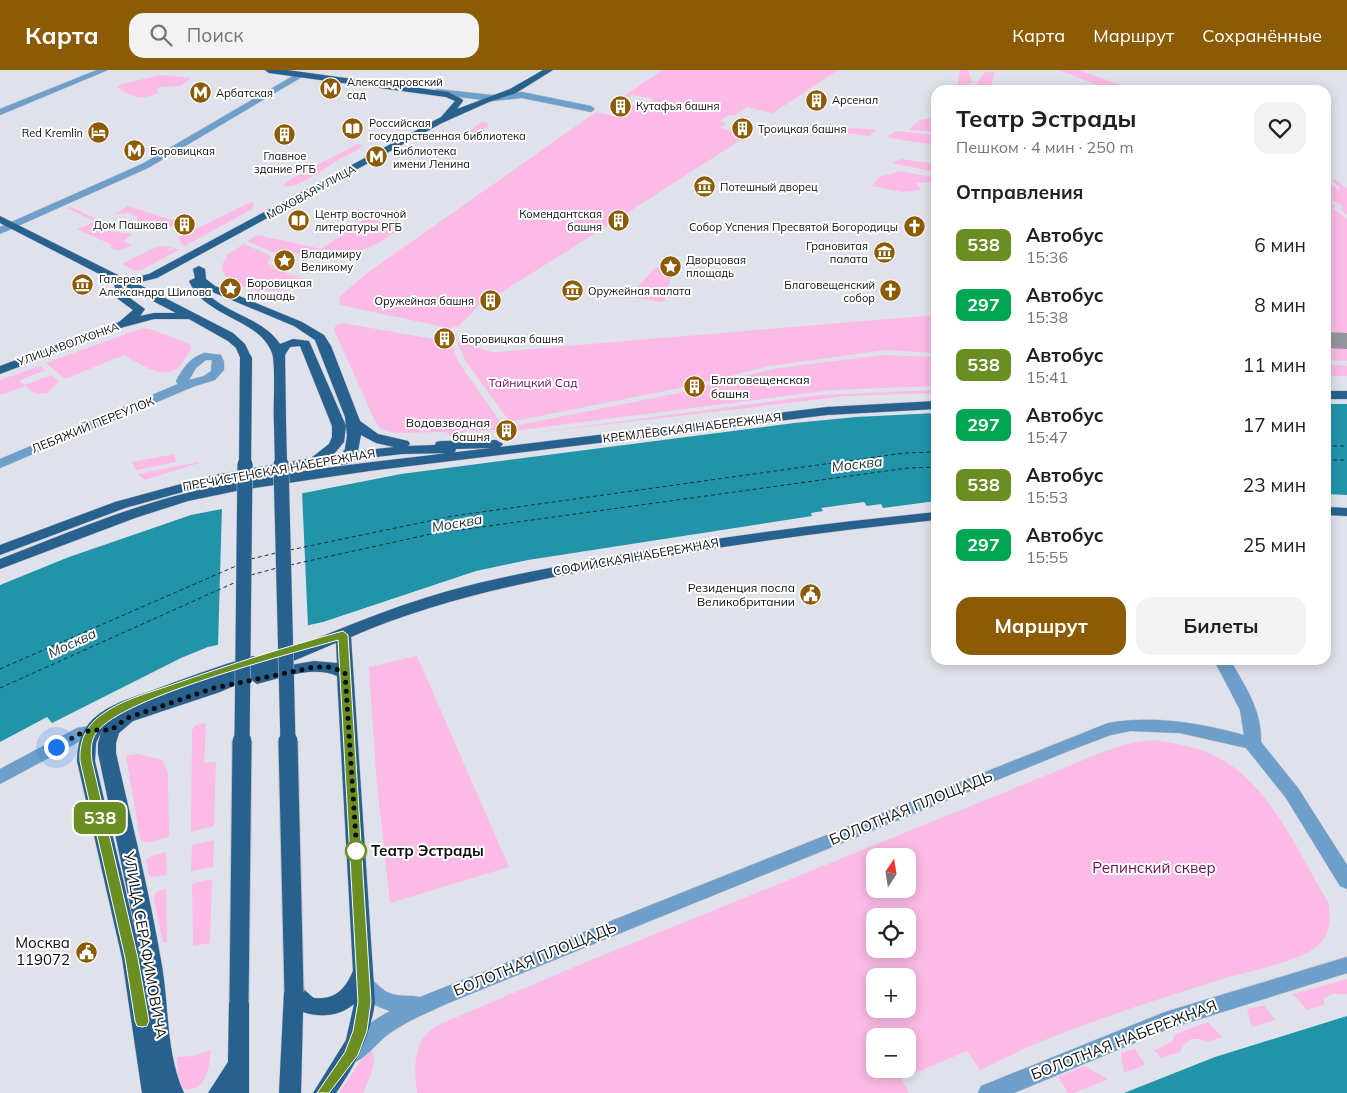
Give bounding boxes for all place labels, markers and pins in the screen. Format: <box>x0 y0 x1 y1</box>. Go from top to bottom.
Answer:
place label: Александровский сад <box>347 75 443 102</box>
metro station icon: Александровский сад <box>319 76 343 100</box>
metro station icon: Арбатская <box>188 81 212 105</box>
place label: Арбатская <box>216 86 273 100</box>
building icon: Арсенал <box>804 88 828 112</box>
place label: Арсенал <box>832 93 878 107</box>
building icon: Кутафья башня <box>608 94 632 118</box>
place label: Кутафья башня <box>636 99 719 113</box>
place label: Российская государственная библиотека <box>369 116 526 143</box>
library icon: Российская государственная библиотека <box>341 117 365 141</box>
building icon: Троицкая башня <box>730 117 754 141</box>
hotel icon: Red Kremlin <box>87 121 111 145</box>
place label: Троицкая башня <box>758 122 846 136</box>
building icon: Главное здание РГБ <box>273 123 297 147</box>
place label: Red Kremlin <box>22 126 83 140</box>
metro station icon: Боровицкая <box>122 139 146 163</box>
place label: Боровицкая <box>150 144 215 158</box>
place label: Библиотека имени Ленина <box>393 144 470 171</box>
metro station icon: Библиотека имени Ленина <box>365 145 389 169</box>
place label: Главное здание РГБ <box>254 149 316 176</box>
museum icon: Потешный дворец <box>692 175 716 199</box>
place label: Потешный дворец <box>720 180 818 194</box>
place label: Центр восточной литературы РГБ <box>315 207 406 234</box>
place label: Комендантская башня <box>519 207 602 234</box>
library icon: Центр восточной литературы РГБ <box>287 208 311 232</box>
building icon: Комендантская башня <box>606 208 630 232</box>
building icon: Дом Пашкова <box>172 213 196 237</box>
church icon: Собор Успения Пресвятой Богородицы <box>902 215 926 239</box>
place label: Дом Пашкова <box>93 218 168 232</box>
place label: Собор Успения Пресвятой Богородицы <box>689 220 898 234</box>
place label: Грановитая палата <box>806 239 868 266</box>
museum icon: Грановитая палата <box>872 240 896 264</box>
place label: Владимиру Великому <box>301 247 361 274</box>
place icon: Владимиру Великому <box>273 248 297 272</box>
place label: Дворцовая площадь <box>686 253 746 280</box>
place icon: Дворцовая площадь <box>658 254 682 278</box>
place label: Галерея Александра Шилова <box>99 272 212 299</box>
museum icon: Галерея Александра Шилова <box>71 273 95 297</box>
place label: Боровицкая площадь <box>247 276 312 303</box>
place icon: Боровицкая площадь <box>219 277 243 301</box>
place label: Благовещенский собор <box>784 278 875 305</box>
museum icon: Оружейная палата <box>560 279 584 303</box>
church icon: Благовещенский собор <box>879 279 903 303</box>
place label: Оружейная палата <box>588 284 691 298</box>
building icon: Оружейная башня <box>478 289 502 313</box>
place label: Оружейная башня <box>374 294 474 308</box>
building icon: Боровицкая башня <box>433 327 457 351</box>
place label: Боровицкая башня <box>461 332 564 346</box>
place label: Благовещенская башня <box>711 372 810 401</box>
building icon: Благовещенская башня <box>683 375 707 399</box>
place label: Водовзводная башня <box>406 415 490 444</box>
building icon: Водовзводная башня <box>494 418 518 442</box>
place label: Резиденция посла Великобритании <box>688 580 795 609</box>
public building icon: Резиденция посла Великобритании <box>799 583 823 607</box>
marker: Театр Эстрады <box>345 840 367 862</box>
place label: Театр Эстрады <box>371 841 484 860</box>
place label: Москва 119072 <box>15 933 70 969</box>
public building icon: Москва 119072 <box>74 940 98 964</box>

